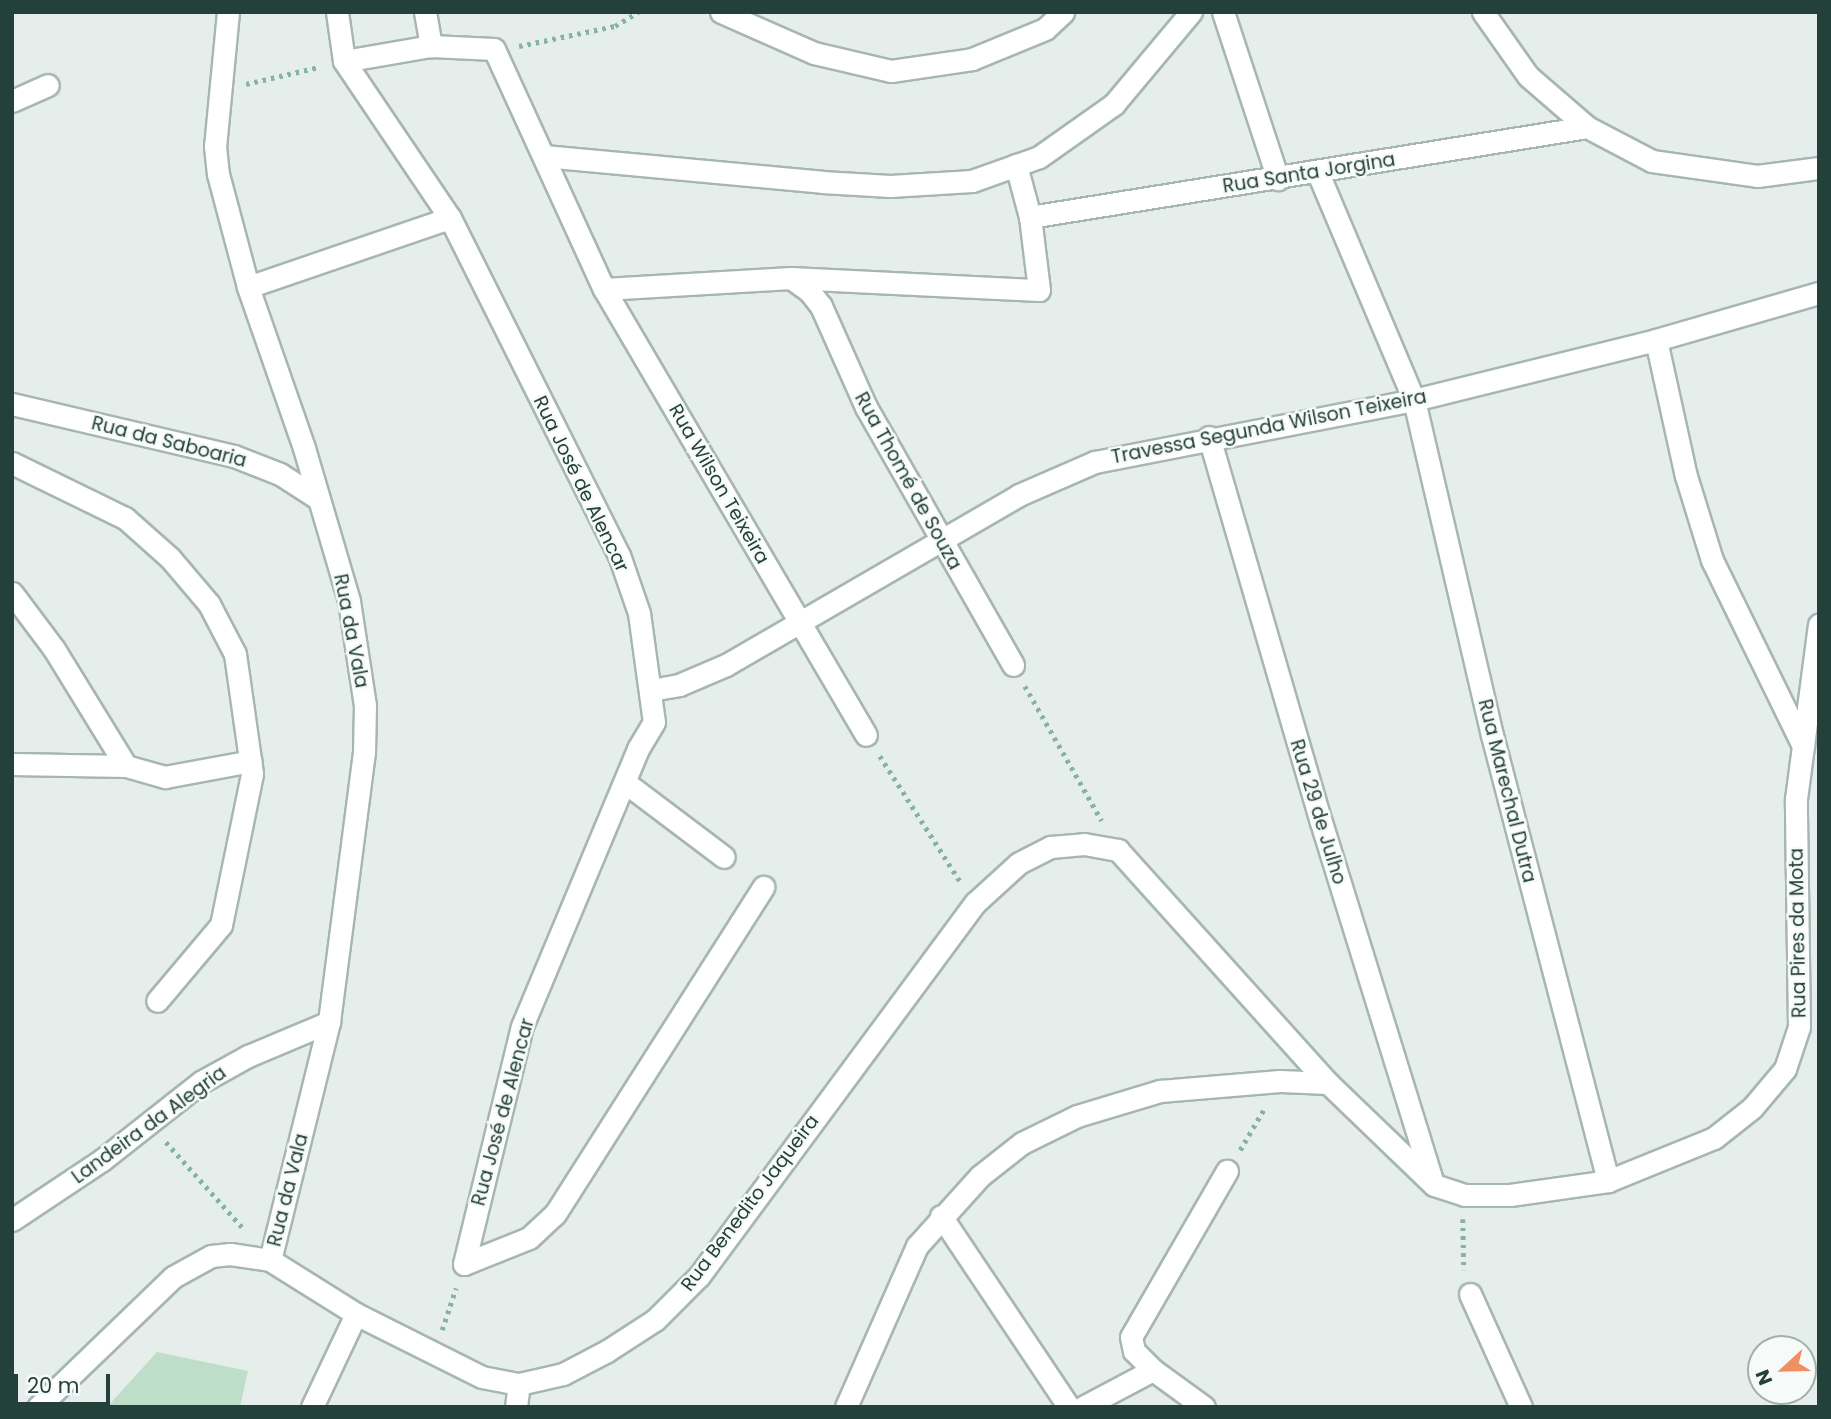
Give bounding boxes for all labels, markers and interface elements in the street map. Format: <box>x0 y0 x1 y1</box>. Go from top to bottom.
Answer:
street label: Rua Santa Jorgina <box>1221 148 1397 198</box>
street label: Travessa Segunda Wilson Teixeira <box>1109 385 1429 469</box>
street label: Rua Thomé de Souza <box>850 388 966 574</box>
street label: Rua José de Alencar <box>528 392 634 576</box>
street label: Rua Wilson Teixeira <box>664 400 774 568</box>
street label: Rua da Saboaria <box>89 412 249 472</box>
street label: Rua da Vala <box>329 572 373 690</box>
street label: Rua Marechal Dutra <box>1473 697 1541 885</box>
street label: Rua 29 de Julho <box>1285 737 1351 887</box>
street label: Rua Pires da Mota <box>1785 848 1811 1018</box>
street label: Rua José de Alencar <box>467 1016 539 1208</box>
street label: Landeira da Alegria <box>67 1061 231 1189</box>
street label: Rua Benedito Jaqueira <box>676 1110 824 1296</box>
street label: Rua da Vala <box>263 1131 313 1249</box>
north arrow <box>1747 1335 1817 1405</box>
scale bar <box>18 1360 114 1404</box>
text: N <box>1749 1366 1779 1389</box>
text: 20 m <box>27 1371 80 1400</box>

